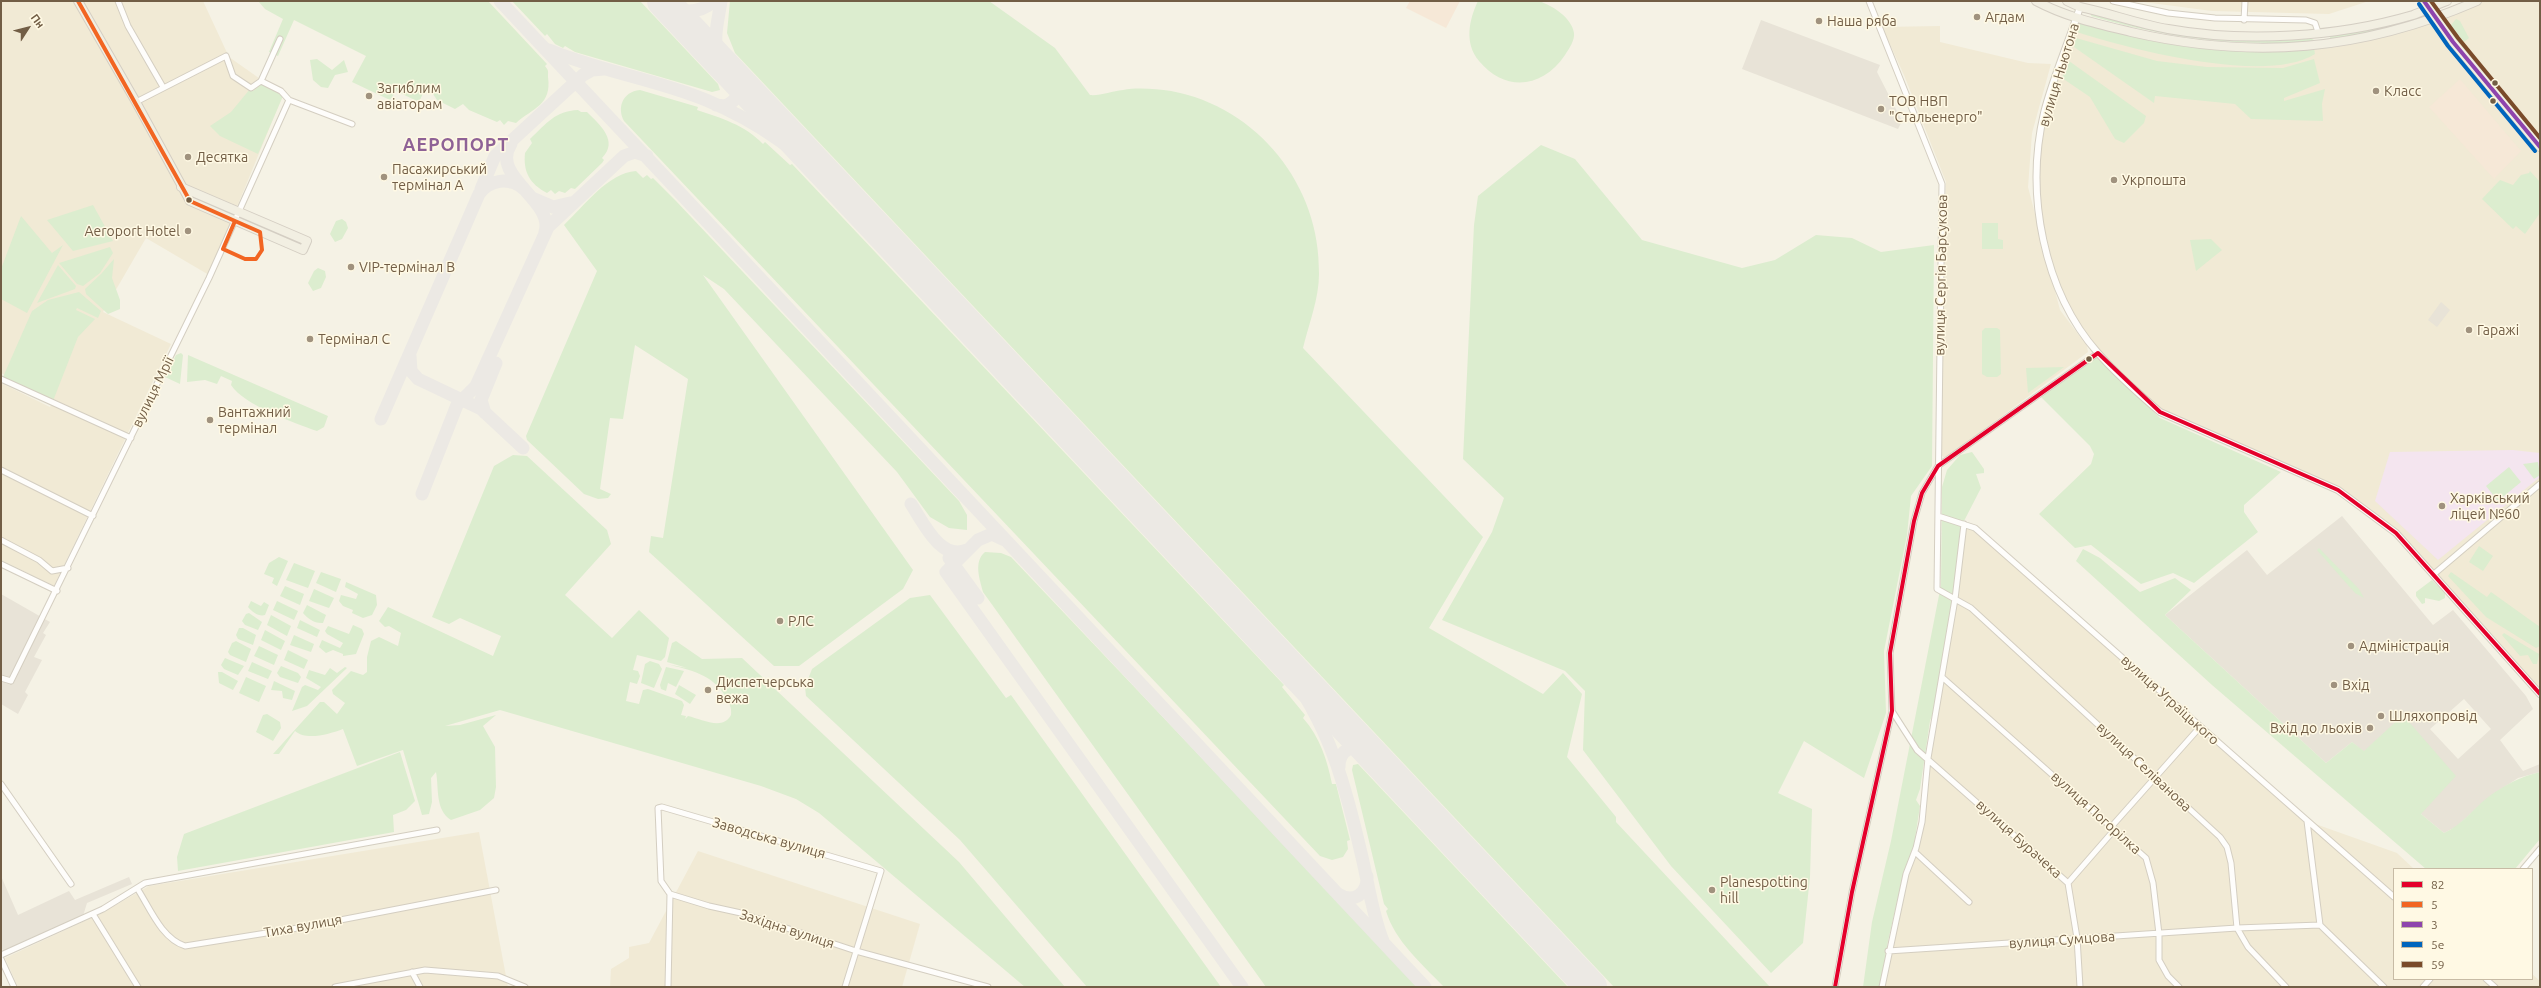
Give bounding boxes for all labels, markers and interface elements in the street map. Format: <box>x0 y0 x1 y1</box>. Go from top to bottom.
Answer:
north arrow <box>8 8 48 48</box>
place label: Агдам <box>1985 9 2025 25</box>
text: Пн <box>29 12 47 30</box>
marker: Агдам <box>1972 12 1982 22</box>
place label: Наша ряба <box>1827 13 1897 29</box>
marker: Наша ряба <box>1814 16 1824 26</box>
street label: вулиця Ньютона <box>2035 21 2083 129</box>
unlabelled marker <box>2490 78 2500 88</box>
place label: Загиблим авіаторам <box>377 80 442 112</box>
place label: Класс <box>2384 83 2421 99</box>
marker: Класс <box>2371 86 2381 96</box>
marker: Загиблим авіаторам <box>364 91 374 101</box>
place label: ТОВ НВП "Стальенерго" <box>1889 93 1983 126</box>
unlabelled marker <box>2488 96 2498 106</box>
marker: ТОВ НВП "Стальенерго" <box>1876 104 1886 114</box>
district label: АЕРОПОРТ <box>403 134 509 156</box>
place label: Десятка <box>196 149 248 165</box>
marker: Десятка <box>183 152 193 162</box>
place label: Пасажирський термінал A <box>392 161 487 194</box>
marker: Пасажирський термінал A <box>379 172 389 182</box>
place label: Укрпошта <box>2122 172 2186 188</box>
marker: Укрпошта <box>2109 175 2119 185</box>
street label: вулиця Сергія Барсукова <box>1931 194 1951 356</box>
unlabelled marker <box>184 195 194 205</box>
place label: Aeroport Hotel <box>84 223 180 239</box>
marker: Aeroport Hotel <box>183 226 193 236</box>
place label: VIP-термінал B <box>359 259 455 275</box>
marker: VIP-термінал B <box>346 262 356 272</box>
place label: Гаражі <box>2477 322 2519 338</box>
marker: Гаражі <box>2464 325 2474 335</box>
place label: Термінал C <box>318 331 390 347</box>
marker: Термінал C <box>305 334 315 344</box>
street label: вулиця Мрії <box>129 354 177 430</box>
unlabelled marker <box>2084 354 2094 364</box>
place label: Вантажний термінал <box>218 404 291 436</box>
marker: Вантажний термінал <box>205 415 215 425</box>
place label: Харківський ліцей №60 <box>2450 490 2530 522</box>
marker: Харківський ліцей №60 <box>2437 501 2447 511</box>
place label: РЛС <box>788 613 814 629</box>
marker: РЛС <box>775 616 785 626</box>
place label: Адміністрація <box>2359 638 2449 654</box>
marker: Адміністрація <box>2346 641 2356 651</box>
street label: вулиця Уграїцького <box>2118 652 2222 748</box>
place label: Диспетчерська вежа <box>716 674 814 706</box>
place label: Вхід <box>2342 677 2370 693</box>
marker: Вхід <box>2329 680 2339 690</box>
marker: Диспетчерська вежа <box>703 685 713 695</box>
place label: Шляхопровід <box>2389 708 2477 724</box>
marker: Шляхопровід <box>2376 711 2386 721</box>
street label: вулиця Селіванова <box>2093 719 2195 815</box>
place label: Вхід до льохів <box>2270 720 2362 736</box>
marker: Вхід до льохів <box>2365 723 2375 733</box>
street label: вулиця Погорілка <box>2047 768 2145 858</box>
street label: вулиця Бурачека <box>1973 796 2065 882</box>
street label: Заводська вулиця <box>710 814 828 862</box>
legend <box>2393 868 2533 980</box>
place label: Planespotting hill <box>1720 874 1808 906</box>
text: 82 <box>2431 878 2445 891</box>
marker: Planespotting hill <box>1707 885 1717 895</box>
text: 5 <box>2431 898 2438 911</box>
street label: Західна вулиця <box>737 906 837 952</box>
street label: Тиха вулиця <box>263 911 343 941</box>
text: 3 <box>2431 918 2438 931</box>
street label: вулиця Сумцова <box>2008 928 2116 952</box>
text: 5е <box>2431 938 2444 951</box>
text: 59 <box>2431 958 2445 971</box>

